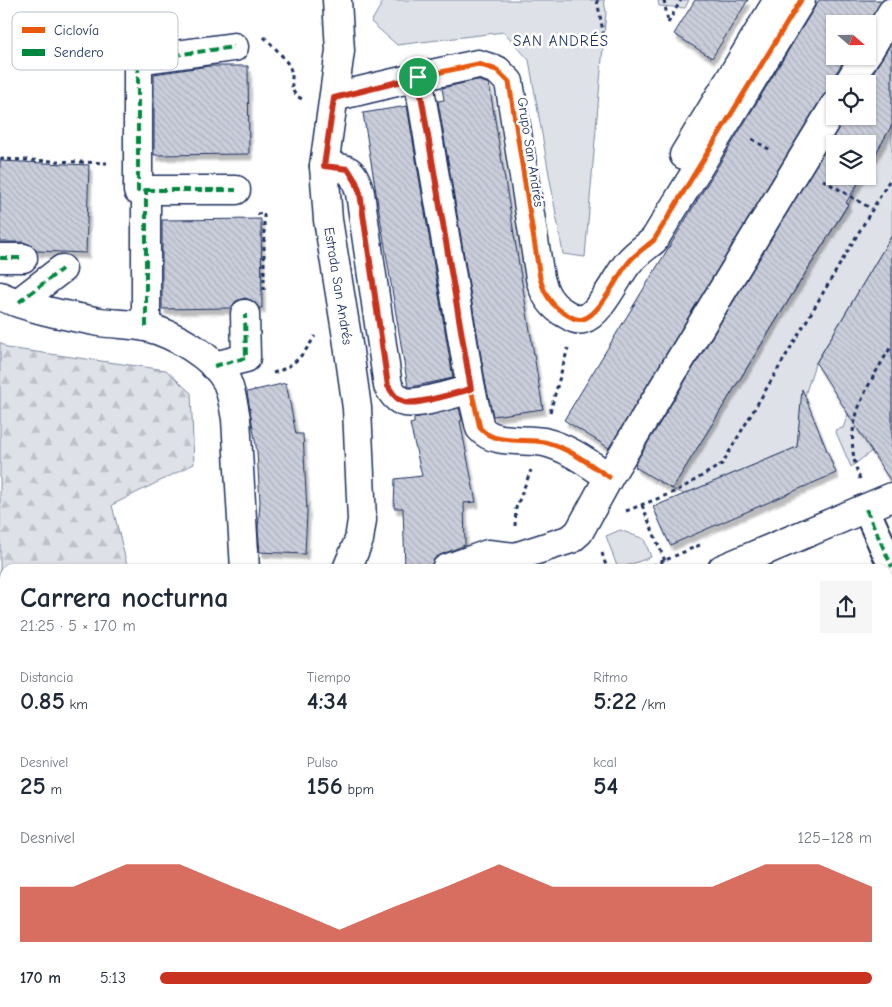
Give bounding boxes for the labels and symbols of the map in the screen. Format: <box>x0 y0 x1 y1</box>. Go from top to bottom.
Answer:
legend <box>12 12 178 70</box>
north arrow <box>826 15 876 65</box>
text: Ciclovía <box>54 22 99 39</box>
district label: SAN ANDRÉS <box>513 31 609 50</box>
text: Sendero <box>54 44 104 61</box>
pin <box>397 56 439 98</box>
street label: Grupo San Andrés <box>513 96 548 208</box>
street label: Estrada San Andrés <box>320 226 356 346</box>

